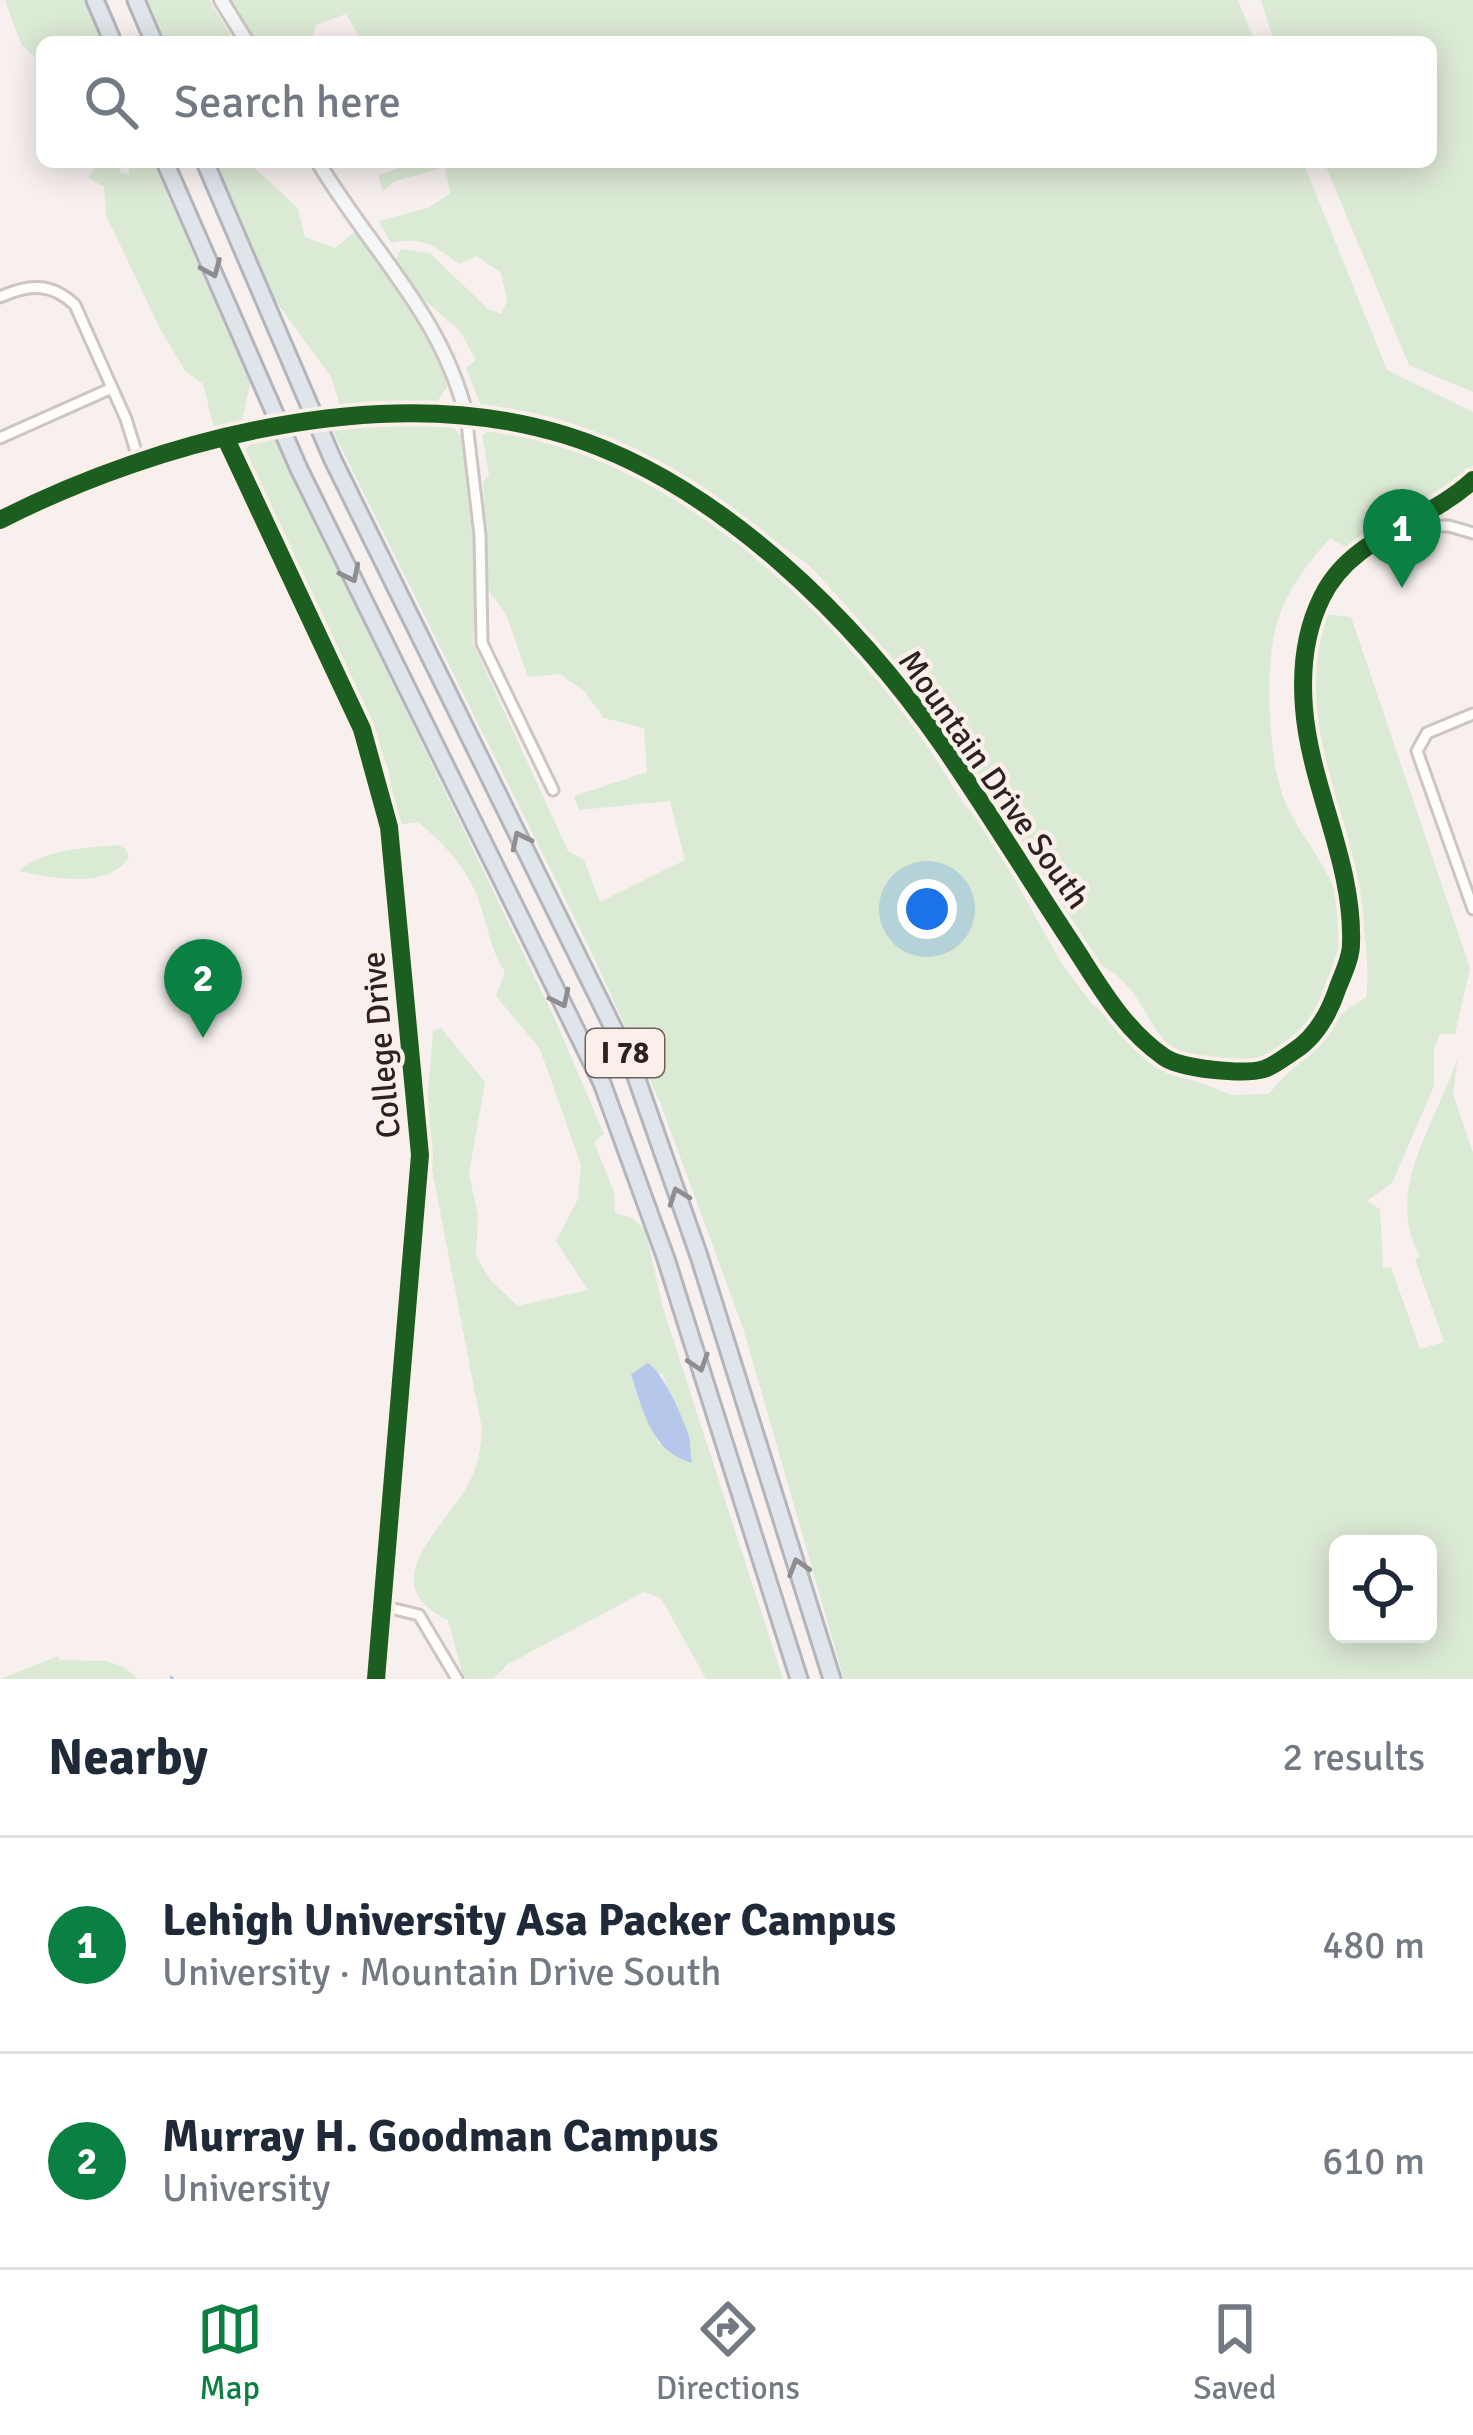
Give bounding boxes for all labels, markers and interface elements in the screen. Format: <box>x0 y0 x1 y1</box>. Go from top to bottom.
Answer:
search box <box>36 36 1437 168</box>
icon: search <box>78 69 144 135</box>
text: Search here <box>174 75 401 130</box>
one-way arrow <box>198 258 222 279</box>
pin: 1 <box>1363 489 1441 588</box>
one-way arrow <box>336 562 360 583</box>
street label: Mountain Drive South <box>889 643 1098 917</box>
one-way arrow <box>511 831 534 852</box>
your location <box>897 879 957 939</box>
pin: 2 <box>164 939 242 1038</box>
street label: College Drive <box>353 950 410 1140</box>
one-way arrow <box>546 987 570 1008</box>
road number: I 78 <box>586 1029 664 1077</box>
one-way arrow <box>668 1187 692 1208</box>
one-way arrow <box>684 1352 709 1373</box>
map controls <box>1329 1535 1437 1643</box>
button: locate <box>1329 1535 1437 1643</box>
one-way arrow <box>787 1557 812 1578</box>
text: Nearby <box>48 1726 208 1789</box>
text: 2 results <box>1282 1733 1425 1781</box>
text: Lehigh University Asa Packer Campus <box>162 1893 896 1948</box>
text: 1 <box>76 1921 98 1969</box>
text: 480 m <box>1322 1921 1425 1969</box>
text: University · Mountain Drive South <box>162 1948 722 1996</box>
text: Murray H. Goodman Campus <box>162 2109 718 2164</box>
text: 2 <box>76 2137 98 2185</box>
text: 610 m <box>1322 2137 1425 2185</box>
text: University <box>162 2164 330 2212</box>
tab: Map <box>197 2296 263 2409</box>
tab: Directions <box>656 2296 800 2409</box>
tab: Saved <box>1193 2296 1276 2409</box>

